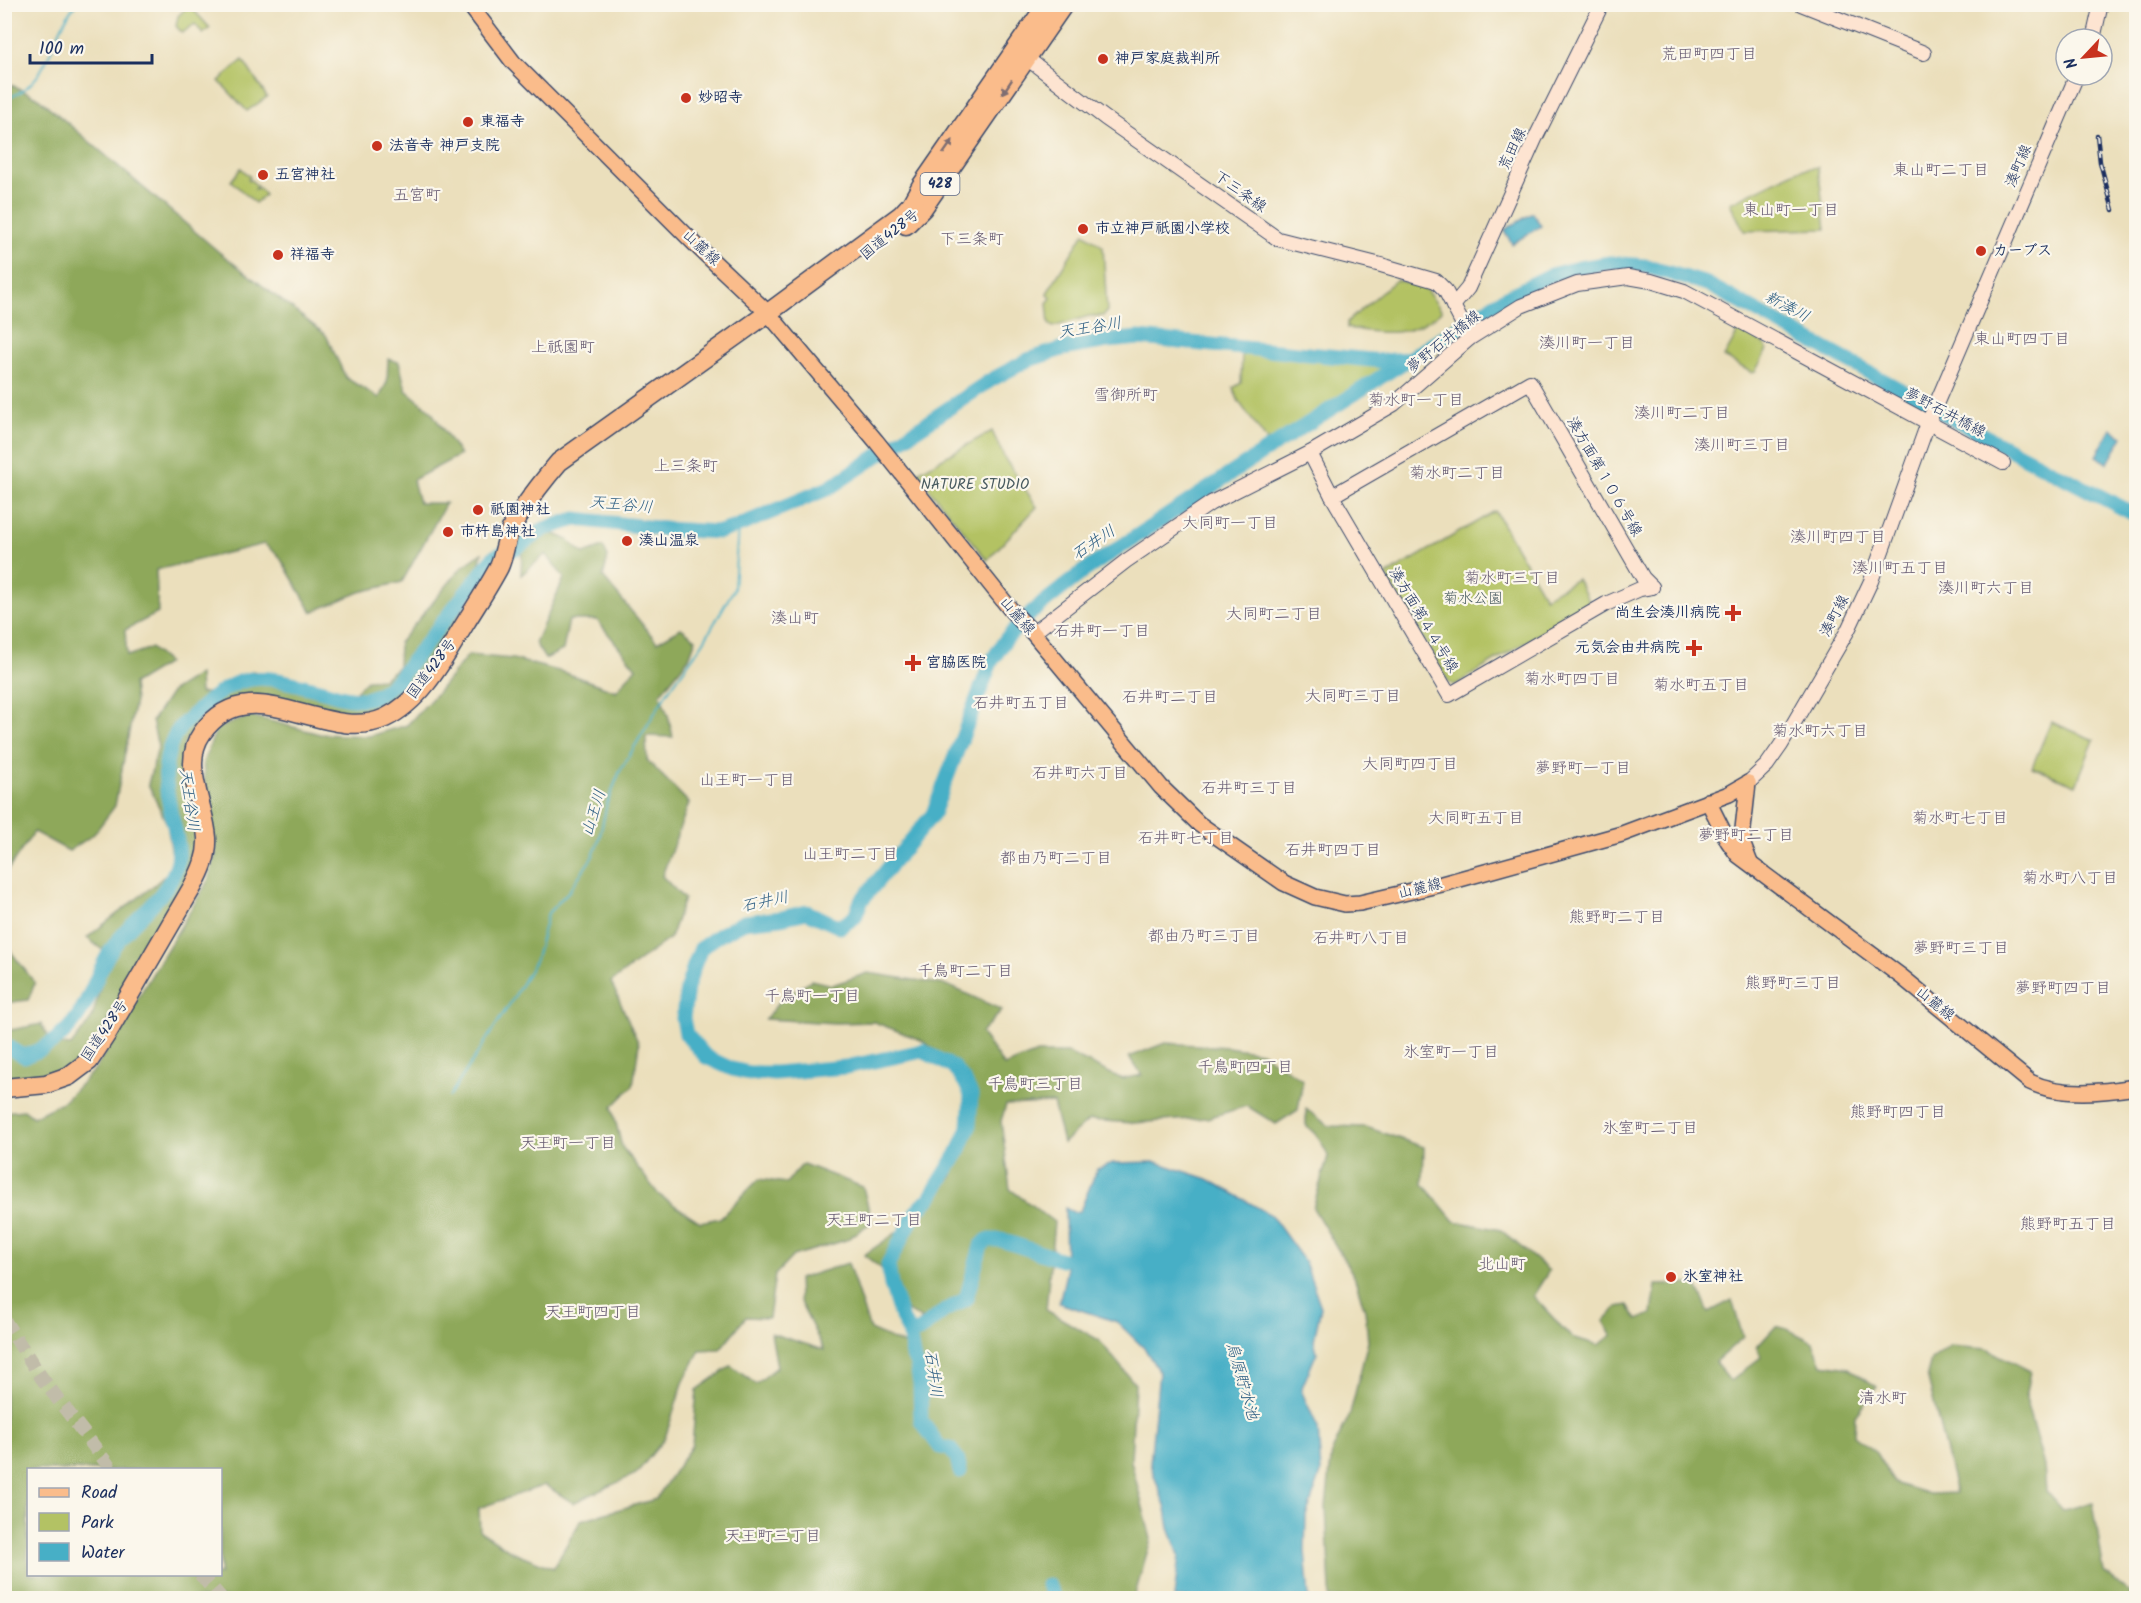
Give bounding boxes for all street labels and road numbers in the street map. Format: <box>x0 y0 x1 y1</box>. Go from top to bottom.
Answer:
street label: 荒田線 <box>1493 124 1533 174</box>
street label: 湊町線 <box>1999 141 2039 191</box>
street label: 下三条線 <box>1209 165 1271 219</box>
road number: 428 <box>920 173 960 195</box>
street label: 国道428号 <box>855 203 925 267</box>
street label: 山麓線 <box>676 224 726 272</box>
street label: 夢野石井橋線 <box>1401 304 1487 380</box>
street label: 夢野石井橋線 <box>1900 381 1990 445</box>
street label: 湊方面第１０６号線 <box>1560 413 1648 541</box>
street label: 湊方面第４４号線 <box>1382 562 1464 678</box>
street label: 湊町線 <box>1814 590 1856 642</box>
street label: 山麓線 <box>993 591 1041 641</box>
street label: 国道428号 <box>401 633 463 705</box>
street label: 山麓線 <box>1395 872 1445 906</box>
street label: 山麓線 <box>1910 981 1960 1027</box>
street label: 国道428号 <box>75 995 135 1067</box>

